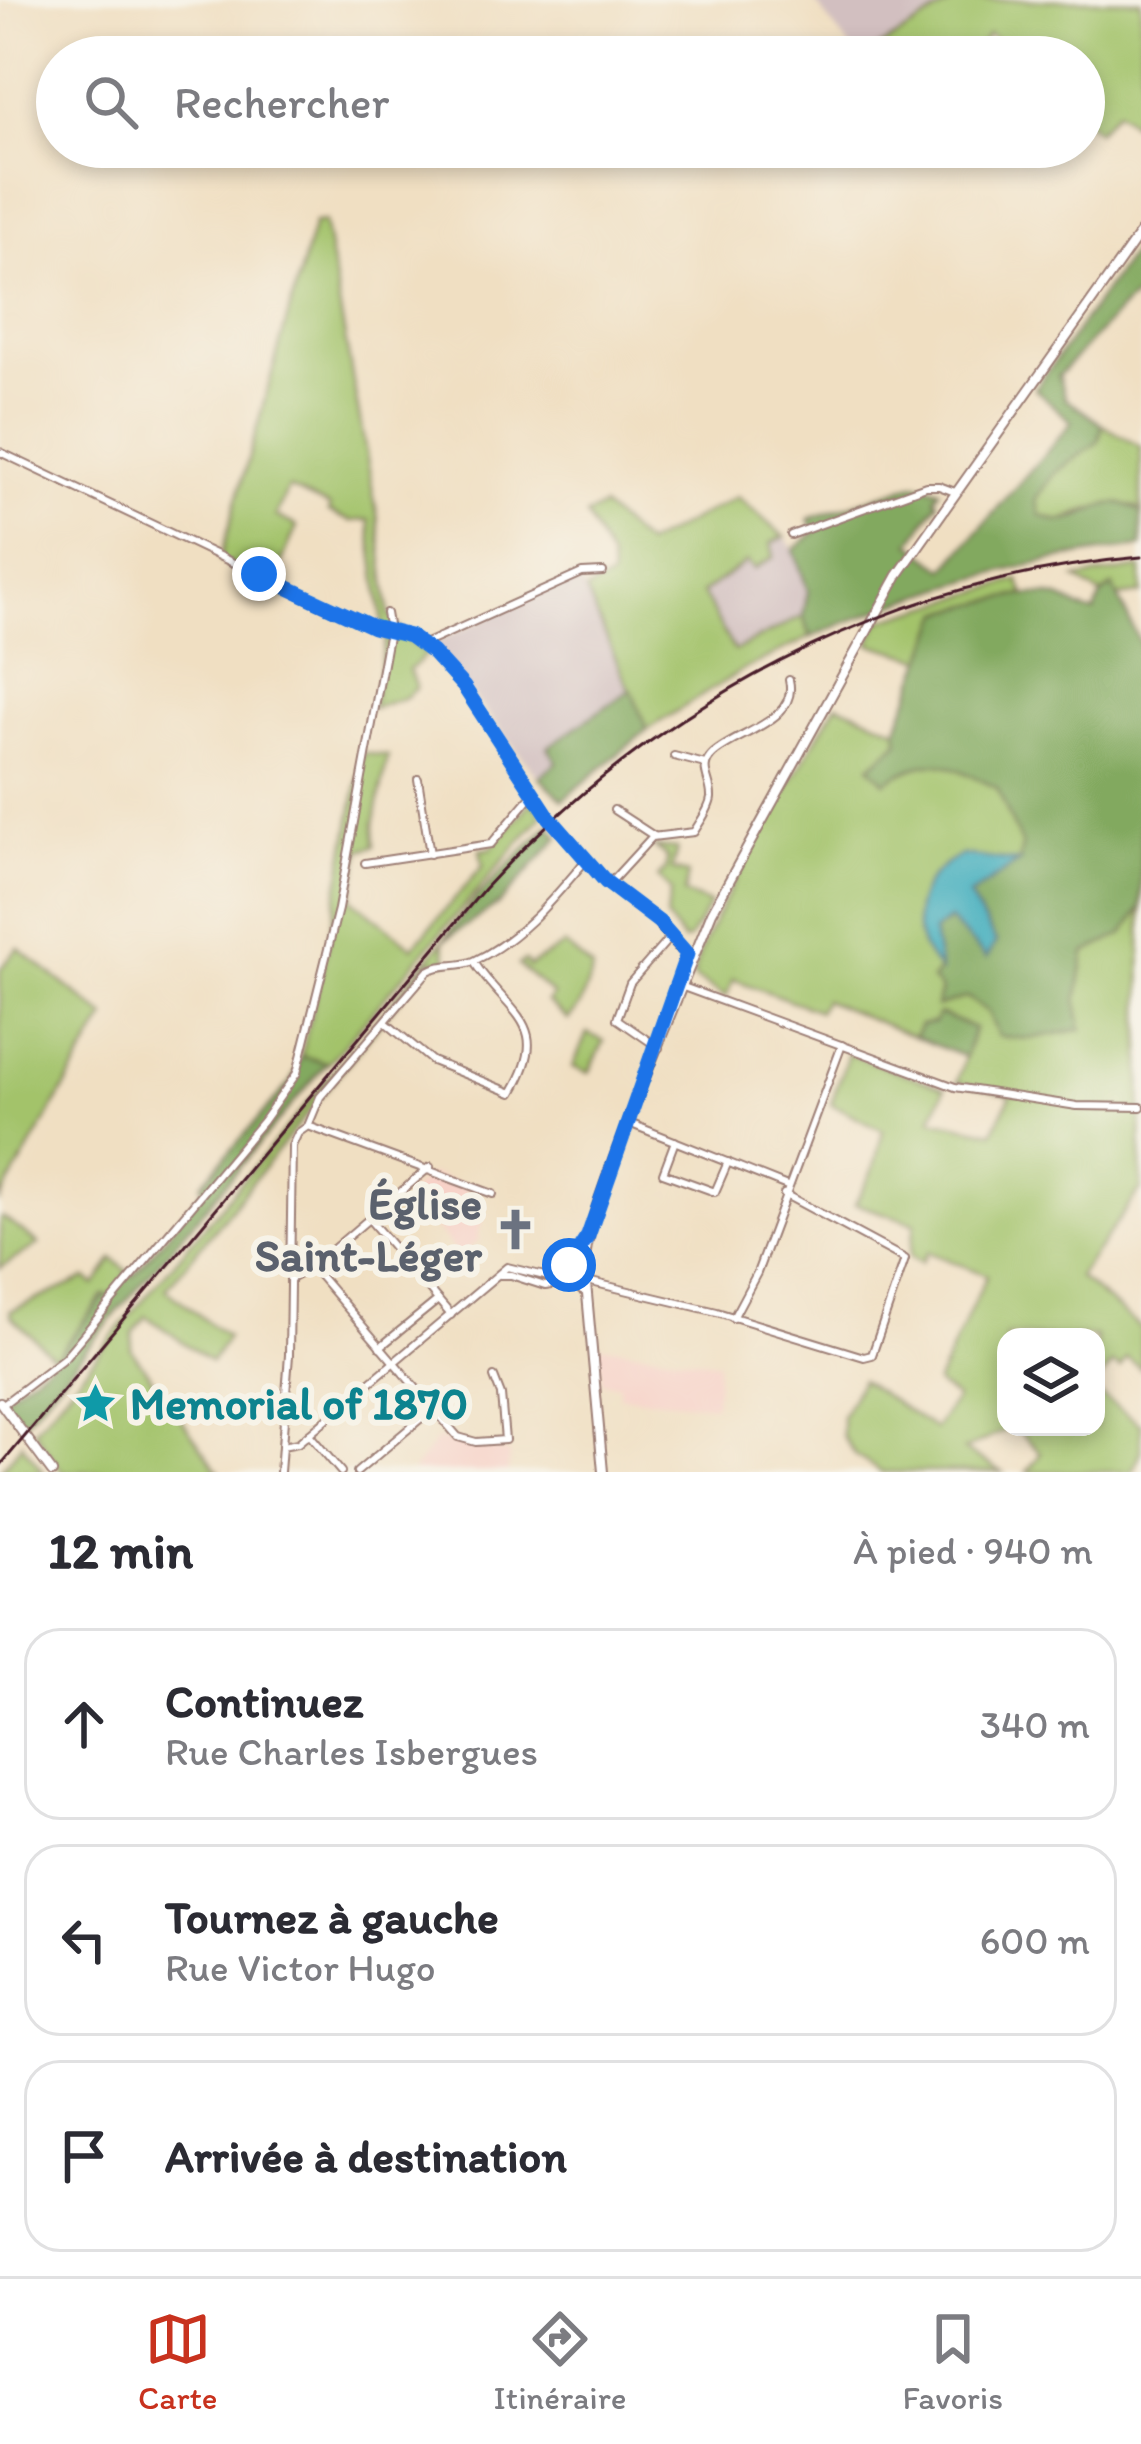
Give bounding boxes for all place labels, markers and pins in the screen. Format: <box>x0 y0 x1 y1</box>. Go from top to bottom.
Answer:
place label: Église Saint-Léger <box>255 1176 483 1282</box>
church icon: Église Saint-Léger <box>493 1206 539 1252</box>
place label: Memorial of 1870 <box>130 1376 468 1430</box>
place icon: Memorial of 1870 <box>73 1380 119 1426</box>

